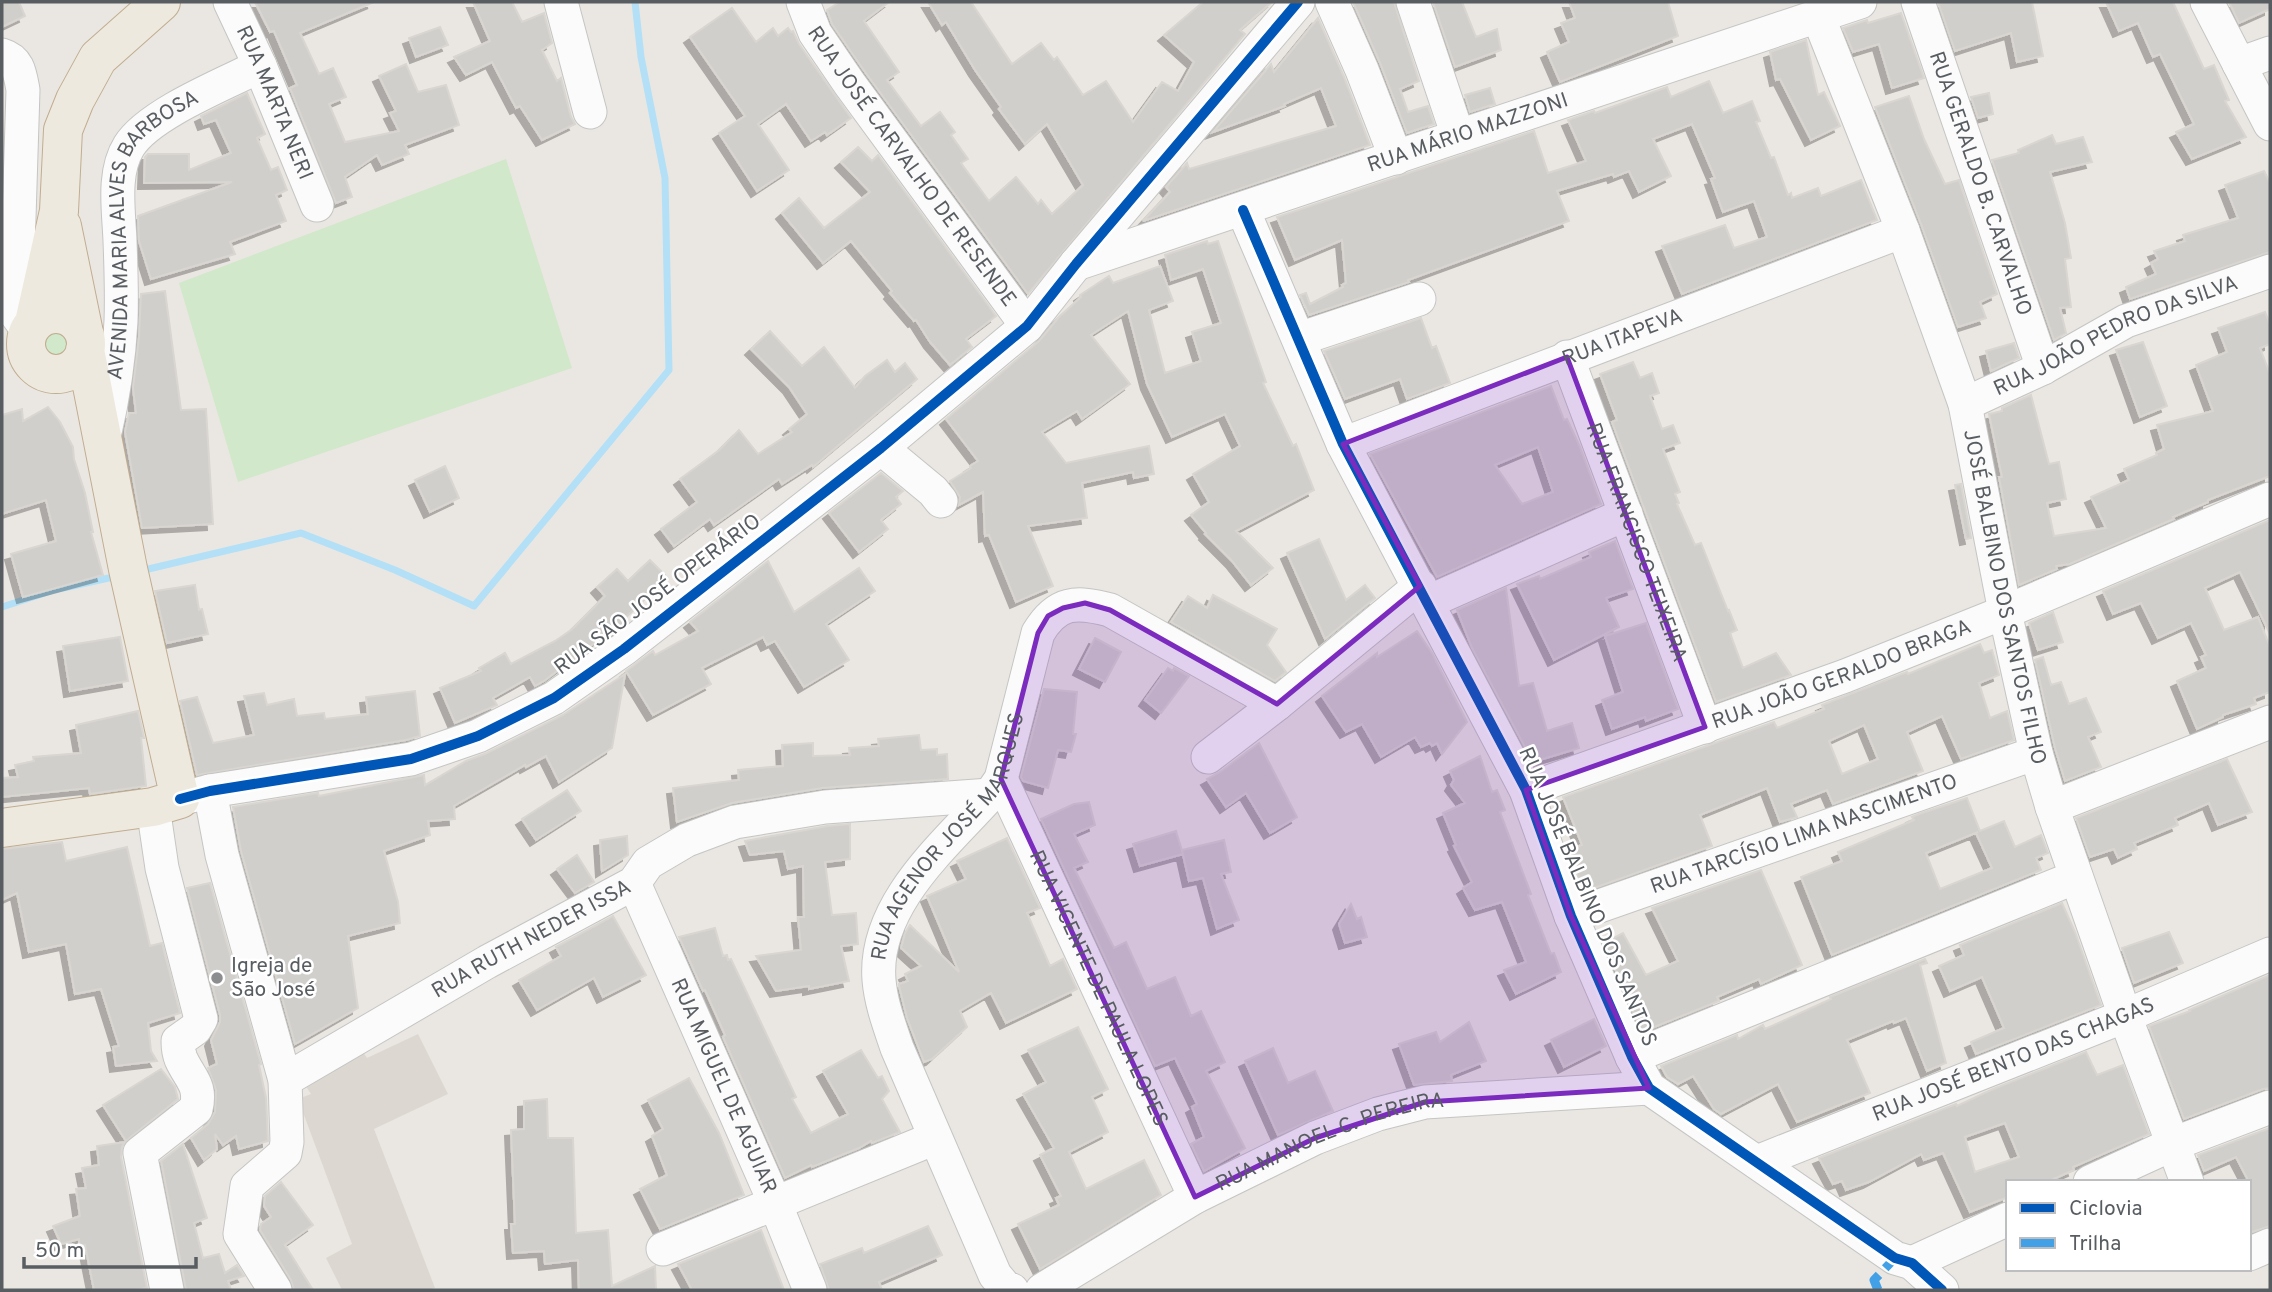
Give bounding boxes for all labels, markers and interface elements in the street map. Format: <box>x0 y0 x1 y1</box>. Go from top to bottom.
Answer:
street label: RUA MARTA NERI <box>229 21 319 184</box>
street label: RUA JOSÉ CARVALHO DE RESENDE <box>801 21 1022 312</box>
street label: RUA GERALDO B. CARVALHO <box>1922 48 2038 319</box>
street label: AVENIDA MARIA ALVES BARBOSA <box>102 84 203 381</box>
street label: RUA MÁRIO MAZZONI <box>1364 87 1572 179</box>
street label: RUA JOÃO PEDRO DA SILVA <box>1989 270 2242 402</box>
street label: RUA ITAPEVA <box>1558 303 1687 373</box>
street label: RUA FRANCISCO TEIXEIRA <box>1579 419 1693 666</box>
street label: JOSÉ BALBINO DOS SANTOS FILHO <box>1957 427 2052 768</box>
street label: RUA SÃO JOSÉ OPERÁRIO <box>549 508 767 682</box>
street label: RUA JOÃO GERALDO BRAGA <box>1708 613 1975 736</box>
street label: RUA AGENOR JOSÉ MARQUES <box>866 710 1031 962</box>
street label: RUA JOSÉ BALBINO DOS SANTOS <box>1511 743 1663 1051</box>
street label: RUA TARCÍSIO LIMA NASCIMENTO <box>1647 768 1961 901</box>
street label: RUA VICENTE DE PAULA LOPES <box>1023 846 1174 1131</box>
street label: RUA RUTH NEDER ISSA <box>427 874 636 1005</box>
place label: Igreja de São José <box>231 953 315 1004</box>
marker: Igreja de São José <box>209 970 225 986</box>
street label: RUA MIGUEL DE AGUIAR <box>664 974 783 1198</box>
street label: RUA JOSÉ BENTO DAS CHAGAS <box>1868 991 2159 1128</box>
street label: RUA MANOEL C. PEREIRA <box>1211 1087 1445 1198</box>
legend <box>2006 1180 2251 1271</box>
text: Ciclovia <box>2069 1196 2143 1223</box>
scale bar <box>24 1226 196 1270</box>
text: Trilha <box>2069 1231 2121 1258</box>
text: 50 m <box>35 1238 84 1265</box>

